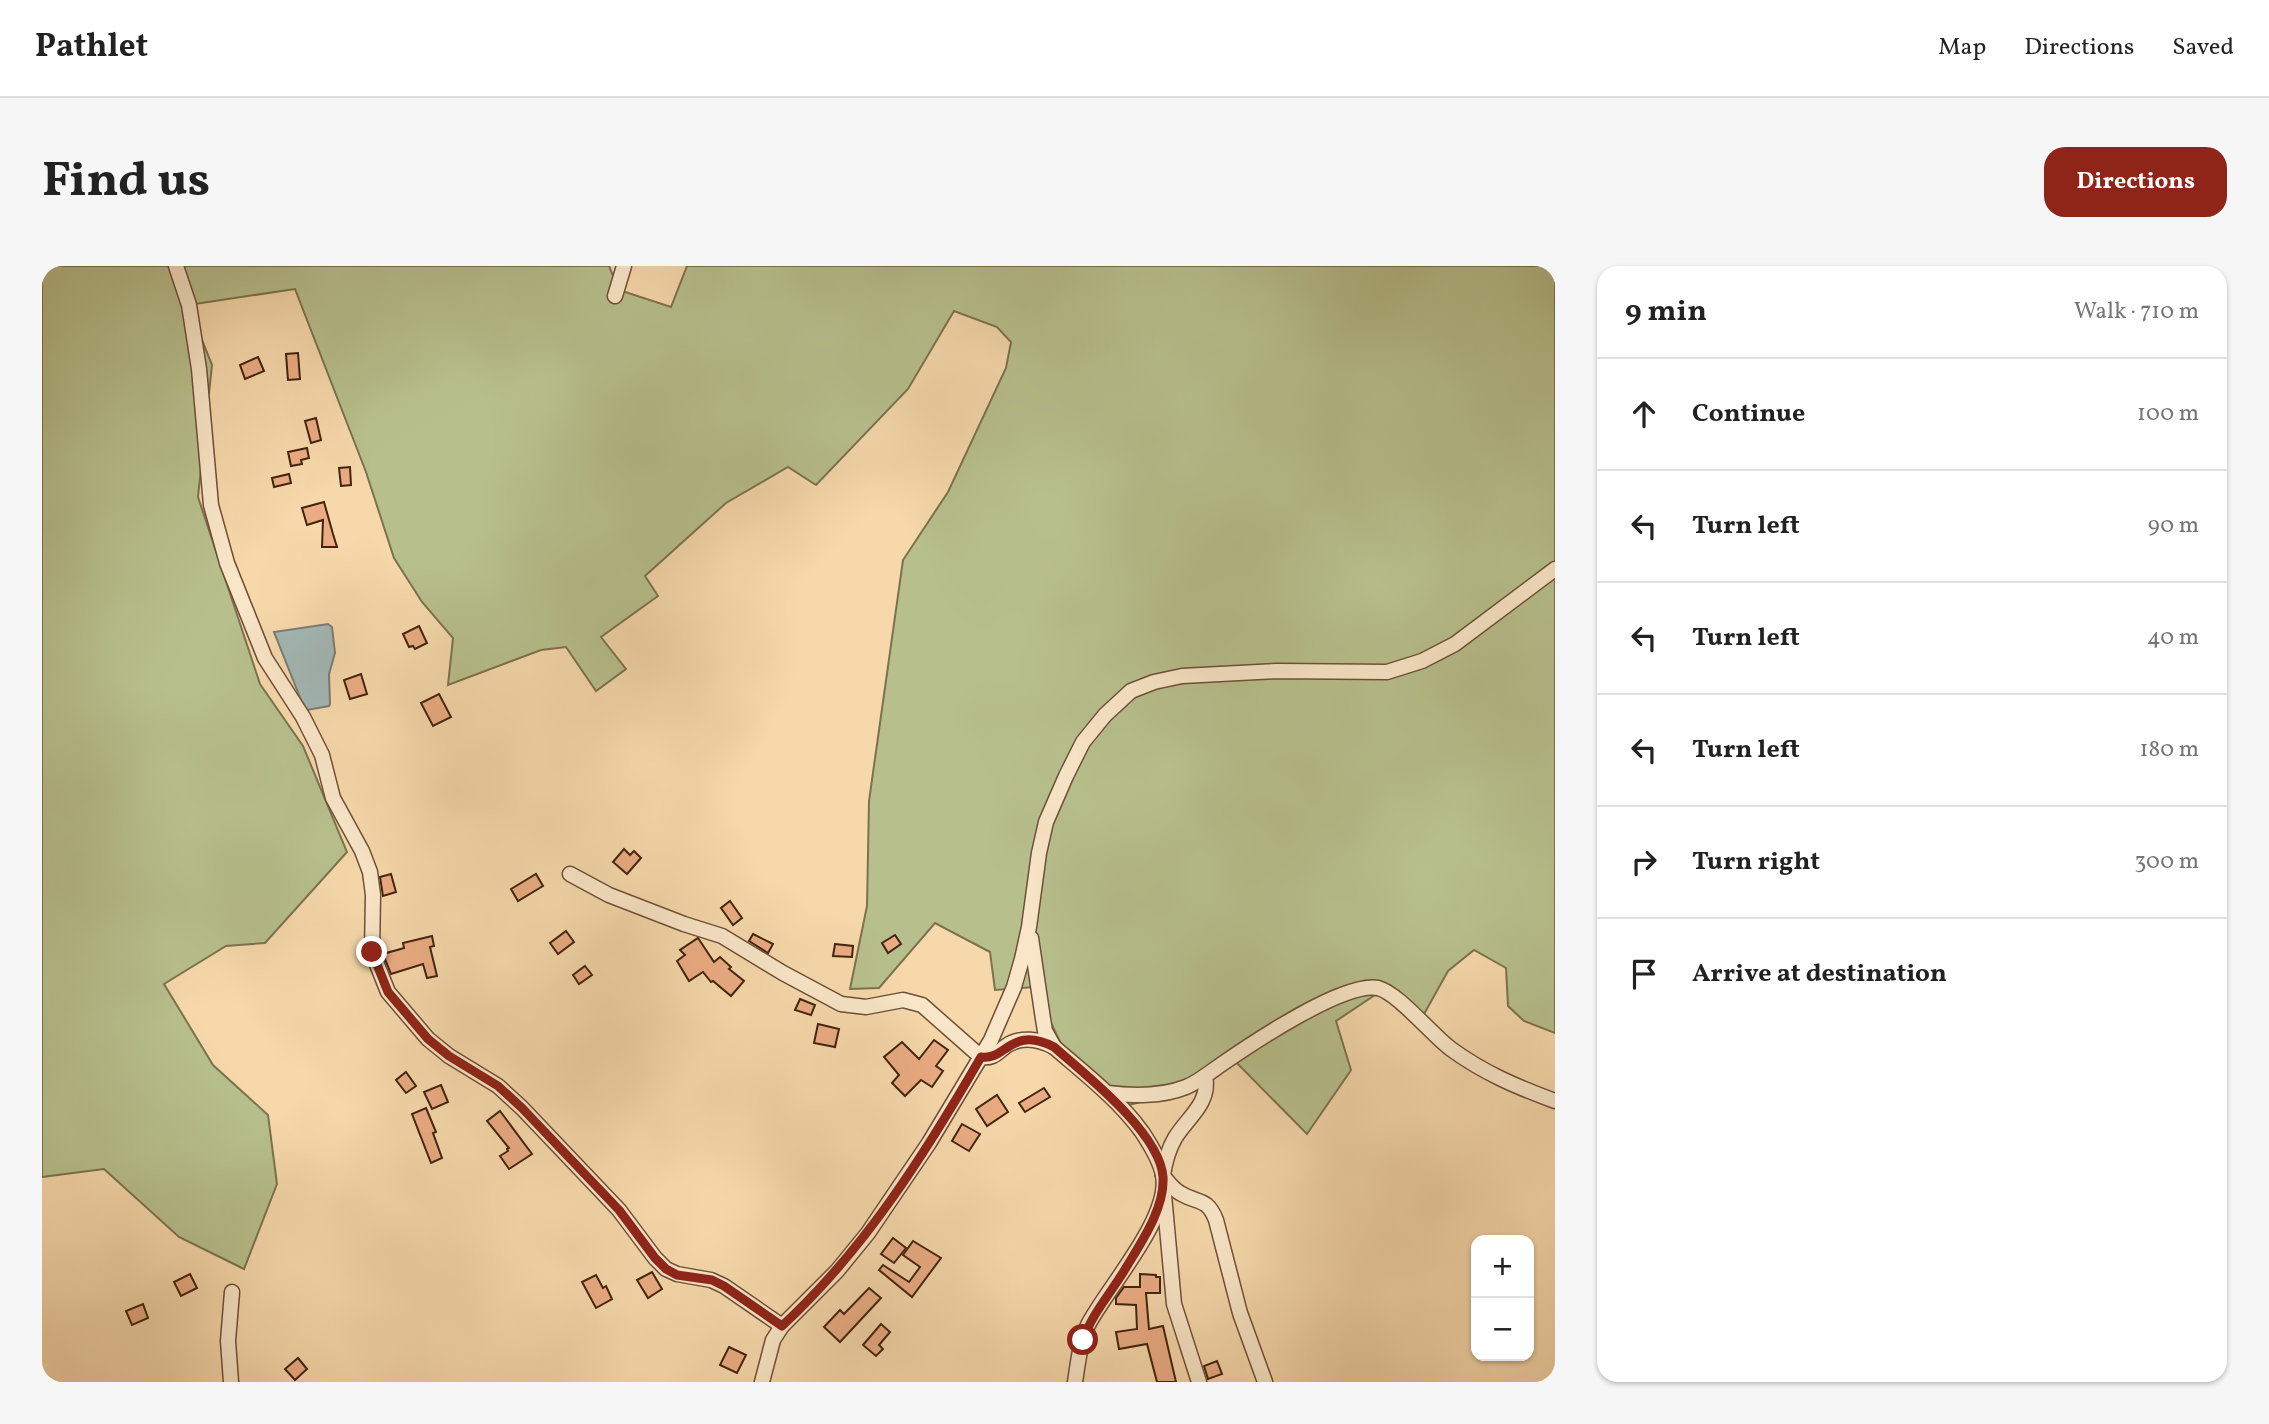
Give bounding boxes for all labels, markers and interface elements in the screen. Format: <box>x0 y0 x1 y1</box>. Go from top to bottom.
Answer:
text: Pathlet <box>35 25 148 71</box>
text: Map <box>1938 31 1986 65</box>
text: Directions <box>2024 31 2134 65</box>
text: Saved <box>2172 31 2234 65</box>
button: Directions <box>2044 147 2227 217</box>
text: Find us <box>42 148 210 217</box>
text: 9 min <box>1625 291 1707 333</box>
text: Walk · 710 m <box>2074 296 2199 328</box>
icon: ahead <box>1625 395 1663 433</box>
text: Continue <box>1692 396 1805 432</box>
text: 100 m <box>2137 398 2199 430</box>
icon: left <box>1625 507 1663 545</box>
text: Turn left <box>1692 508 1800 544</box>
text: 90 m <box>2148 510 2199 542</box>
icon: left <box>1625 619 1663 657</box>
text: Turn left <box>1692 620 1800 656</box>
text: 40 m <box>2147 622 2199 654</box>
icon: left <box>1625 731 1663 769</box>
text: Turn left <box>1692 732 1800 768</box>
text: 180 m <box>2140 734 2199 766</box>
icon: right <box>1625 843 1663 881</box>
text: Turn right <box>1692 844 1820 880</box>
text: 300 m <box>2135 846 2199 878</box>
route end <box>356 936 387 967</box>
icon: arrive <box>1625 955 1663 993</box>
text: Arrive at destination <box>1692 956 1947 992</box>
map controls <box>1471 1235 1534 1361</box>
button: + <box>1471 1235 1534 1298</box>
button: − <box>1471 1298 1534 1361</box>
route start <box>1067 1324 1098 1355</box>

